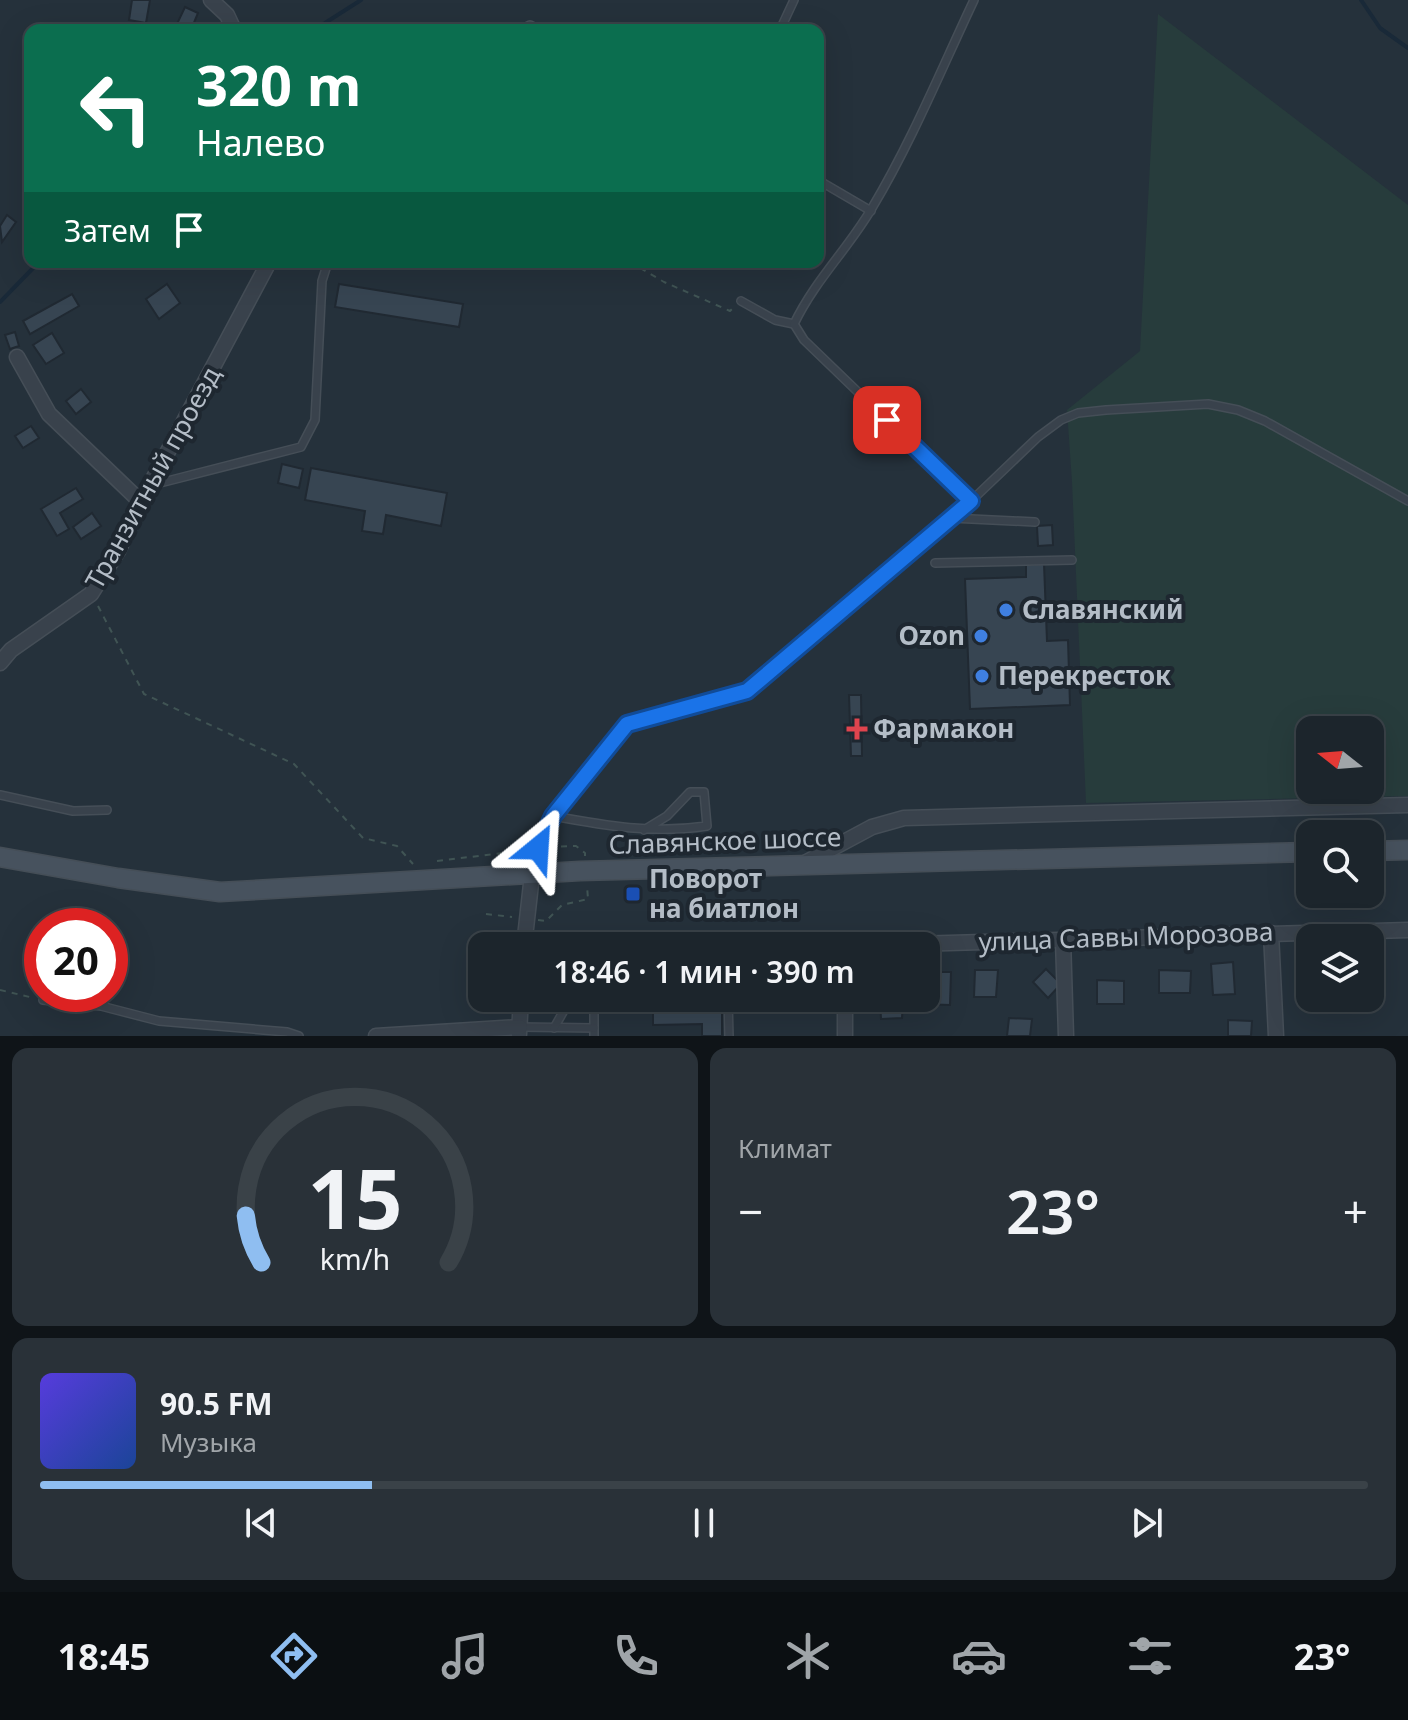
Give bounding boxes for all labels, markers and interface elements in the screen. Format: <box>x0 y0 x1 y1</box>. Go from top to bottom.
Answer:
text: 320 m <box>196 46 361 122</box>
icon: left <box>64 56 168 160</box>
text: Налево <box>196 118 325 167</box>
icon: arrive <box>167 208 211 252</box>
text: Затем <box>64 210 151 251</box>
street label: Транзитный проезд <box>76 360 228 595</box>
pin <box>853 386 921 454</box>
icon: arrive <box>865 398 909 442</box>
place label: Славянский <box>1022 591 1183 627</box>
marker: Славянский <box>997 601 1015 619</box>
place label: Ozon <box>898 617 965 653</box>
marker: Ozon <box>972 627 990 645</box>
place label: Перекресток <box>998 657 1171 693</box>
marker: Перекресток <box>973 667 991 685</box>
place label: Фармакон <box>873 710 1014 746</box>
north arrow <box>1296 716 1384 804</box>
map controls <box>1296 716 1384 1012</box>
marker: Фармакон <box>848 720 866 738</box>
position arrow <box>496 806 580 890</box>
street label: Славянское шоссе <box>608 818 842 862</box>
button: search <box>1296 820 1384 908</box>
place label: Поворот на биатлон <box>649 860 799 926</box>
marker: Поворот на биатлон <box>624 885 642 903</box>
speed limit sign: 20 <box>24 908 128 1012</box>
street label: улица Саввы Морозова <box>978 913 1274 959</box>
button: layers <box>1296 924 1384 1012</box>
text: 18:46 · 1 мин · 390 m <box>554 951 854 992</box>
text: Климат <box>738 1130 832 1166</box>
text: 15 <box>307 1140 403 1253</box>
text: 23° <box>1006 1170 1100 1252</box>
text: − <box>738 1181 763 1241</box>
text: + <box>1343 1181 1368 1241</box>
text: km/h <box>320 1239 390 1278</box>
text: 90.5 FM <box>160 1383 272 1424</box>
text: Музыка <box>160 1424 257 1460</box>
icon: previous <box>239 1501 283 1545</box>
icon: pause <box>682 1501 726 1545</box>
icon: next <box>1125 1501 1169 1545</box>
icon: directions <box>266 1628 322 1684</box>
icon: music <box>437 1628 493 1684</box>
icon: phone <box>608 1628 664 1684</box>
icon: climate <box>780 1628 836 1684</box>
icon: car <box>951 1628 1007 1684</box>
icon: filters <box>1122 1628 1178 1684</box>
text: 18:45 <box>58 1632 150 1681</box>
text: 23° <box>1294 1632 1350 1681</box>

